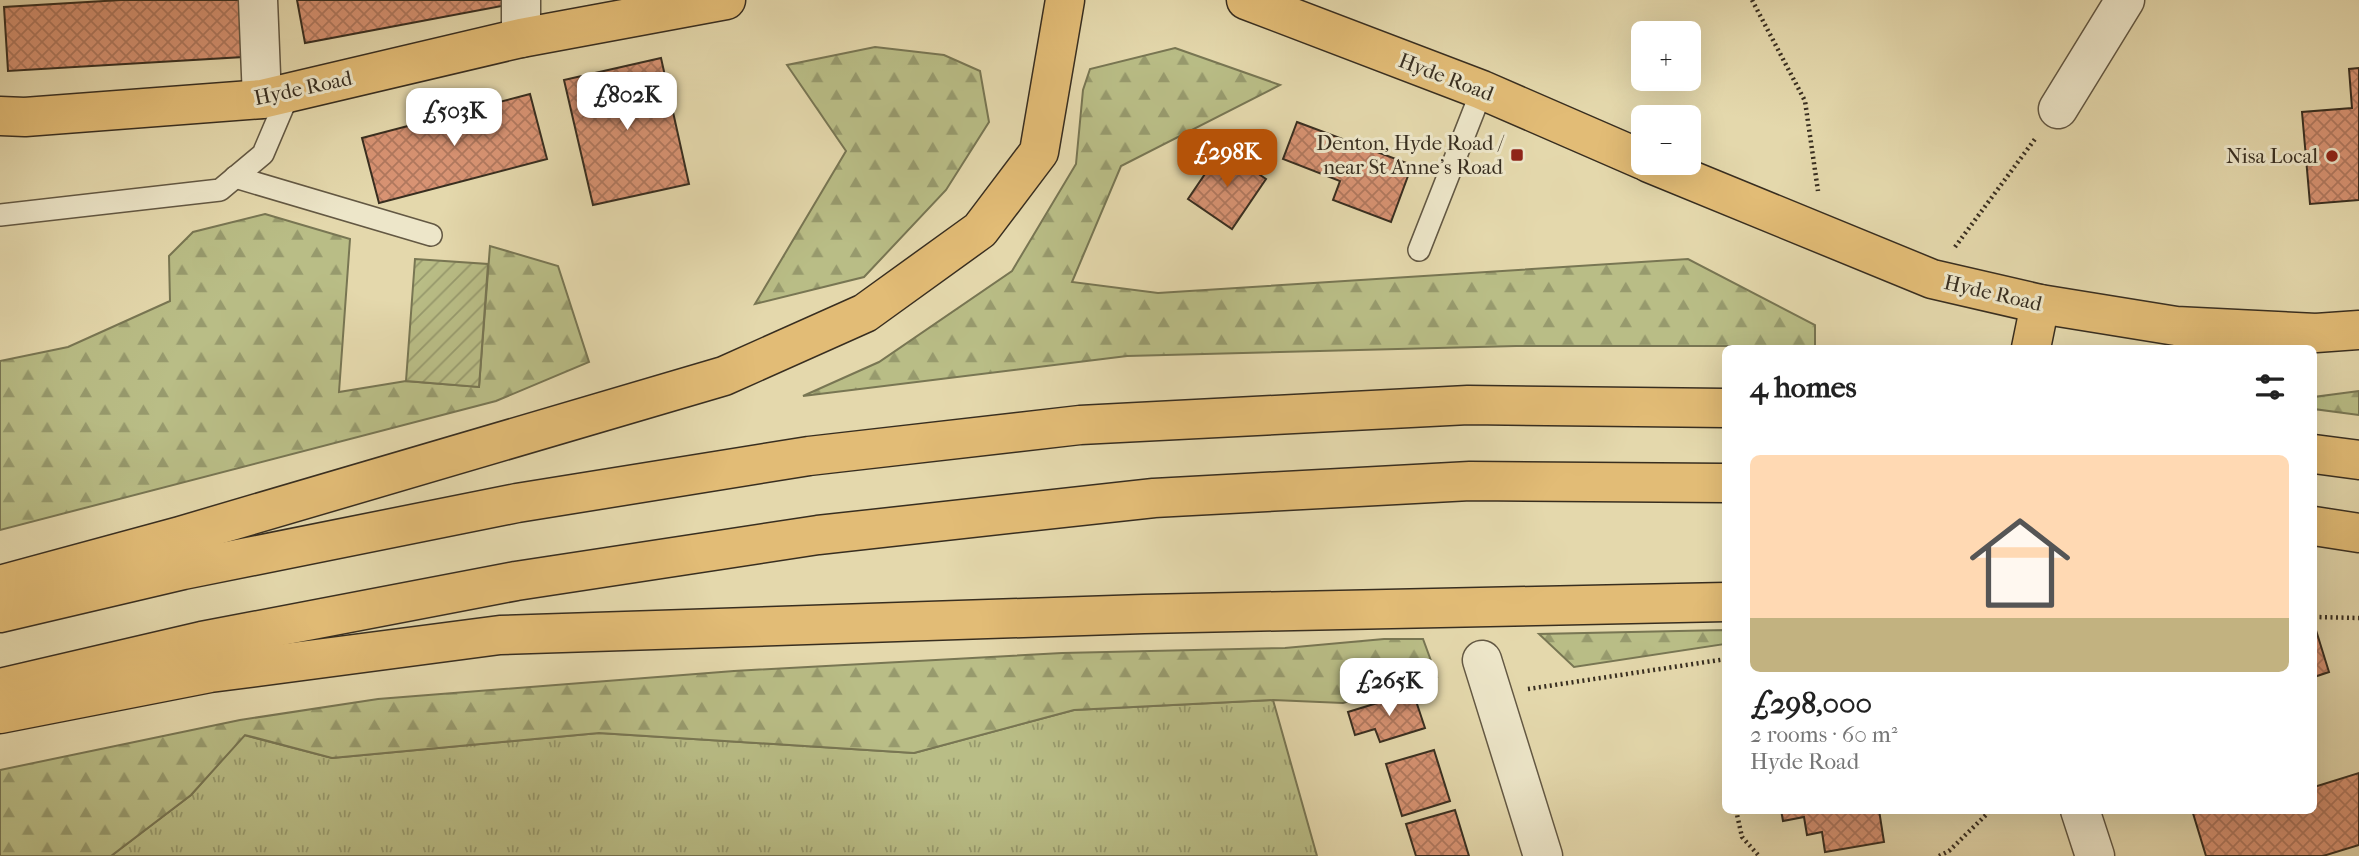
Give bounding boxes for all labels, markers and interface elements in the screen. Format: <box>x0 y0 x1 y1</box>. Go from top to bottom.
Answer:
map controls <box>1631 21 1701 175</box>
button: + <box>1631 21 1701 91</box>
street label: Hyde Road <box>1395 48 1497 106</box>
street label: Hyde Road <box>252 66 355 110</box>
pin: £802K <box>578 72 676 132</box>
text: £802K <box>593 81 661 108</box>
pin: £503K <box>405 88 503 148</box>
text: £503K <box>422 97 486 124</box>
button: − <box>1631 105 1701 175</box>
pin: £298K <box>1178 130 1276 189</box>
place label: Denton, Hyde Road / near St Anne's Road <box>1316 131 1505 179</box>
text: £298K <box>1193 138 1261 165</box>
place label: Nisa Local <box>2226 144 2318 168</box>
marker: Denton, Hyde Road / near St Anne's Road <box>1509 147 1525 163</box>
marker: Nisa Local <box>2324 148 2340 164</box>
street label: Hyde Road <box>1942 270 2045 316</box>
icon: filters <box>2251 368 2289 406</box>
text: 4 homes <box>1750 370 1857 405</box>
icon: home <box>1957 500 2083 626</box>
pin: £265K <box>1340 658 1438 718</box>
text: £265K <box>1356 667 1422 694</box>
text: £298,000 <box>1750 686 1872 721</box>
text: 2 rooms · 60 m² <box>1750 721 1897 748</box>
text: Hyde Road <box>1750 748 1859 775</box>

